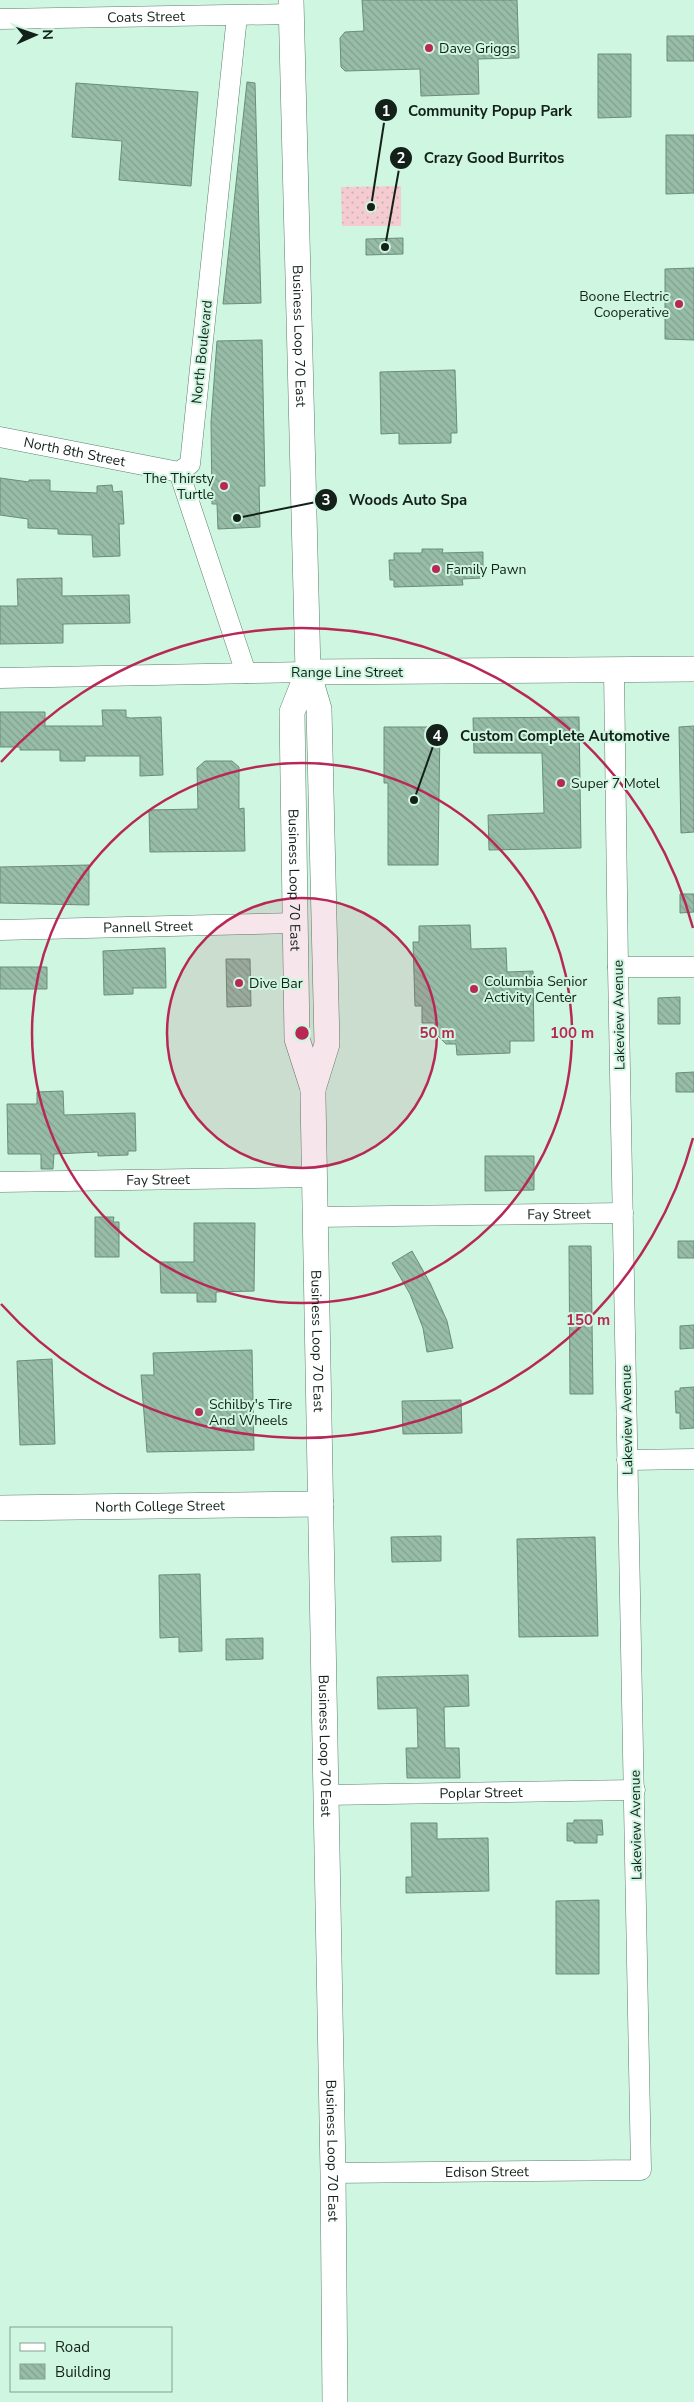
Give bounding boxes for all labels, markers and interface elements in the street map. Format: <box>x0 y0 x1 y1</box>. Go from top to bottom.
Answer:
street label: Coats Street <box>107 6 185 27</box>
north arrow <box>10 10 60 60</box>
text: N <box>38 29 57 40</box>
place label: Dave Griggs <box>439 39 517 58</box>
marker: Dave Griggs <box>423 42 435 54</box>
callout: Community Popup Park <box>373 95 582 125</box>
text: 1 <box>381 101 391 121</box>
text: Community Popup Park <box>408 101 573 121</box>
callout: Crazy Good Burritos <box>388 143 574 173</box>
text: 2 <box>396 148 406 168</box>
text: Crazy Good Burritos <box>424 148 564 168</box>
street label: Business Loop 70 East <box>288 265 311 407</box>
place label: Boone Electric Cooperative <box>579 287 670 322</box>
marker: Boone Electric Cooperative <box>673 298 685 310</box>
street label: North Boulevard <box>187 299 217 405</box>
street label: North 8th Street <box>22 432 127 471</box>
place label: The Thirsty Turtle <box>143 469 215 504</box>
marker: The Thirsty Turtle <box>218 480 230 492</box>
callout: Woods Auto Spa <box>313 485 477 515</box>
text: 3 <box>321 490 331 510</box>
text: Woods Auto Spa <box>349 490 467 510</box>
place label: Family Pawn <box>446 560 526 579</box>
marker: Family Pawn <box>430 563 442 575</box>
street label: Range Line Street <box>291 663 403 682</box>
callout: Custom Complete Automotive <box>425 720 680 750</box>
text: 4 <box>432 726 442 746</box>
text: Custom Complete Automotive <box>460 726 670 746</box>
place label: Super 7 Motel <box>571 774 661 793</box>
marker: Super 7 Motel <box>555 777 567 789</box>
street label: Business Loop 70 East <box>284 809 305 951</box>
street label: Pannell Street <box>103 916 193 937</box>
street label: Lakeview Avenue <box>609 960 629 1070</box>
place label: Columbia Senior Activity Center <box>484 972 587 1007</box>
place label: Dive Bar <box>249 974 303 993</box>
marker: Dive Bar <box>233 977 245 989</box>
marker: Columbia Senior Activity Center <box>468 983 480 995</box>
text: 50 m <box>419 1023 455 1043</box>
text: 100 m <box>550 1023 594 1043</box>
centre of rings <box>293 1024 311 1042</box>
street label: Fay Street <box>126 1169 190 1189</box>
street label: Fay Street <box>527 1204 591 1224</box>
street label: Business Loop 70 East <box>307 1270 328 1412</box>
text: 150 m <box>566 1310 610 1330</box>
street label: Lakeview Avenue <box>617 1365 637 1475</box>
place label: Schilby's Tire And Wheels <box>209 1395 292 1430</box>
marker: Schilby's Tire And Wheels <box>193 1406 205 1418</box>
street label: North College Street <box>95 1496 225 1516</box>
street label: Business Loop 70 East <box>314 1675 336 1817</box>
street label: Lakeview Avenue <box>626 1770 646 1880</box>
street label: Poplar Street <box>439 1782 523 1803</box>
street label: Business Loop 70 East <box>322 2080 343 2222</box>
street label: Edison Street <box>445 2162 529 2181</box>
legend <box>10 2327 172 2392</box>
text: Road <box>55 2337 90 2357</box>
text: Building <box>55 2362 111 2382</box>

